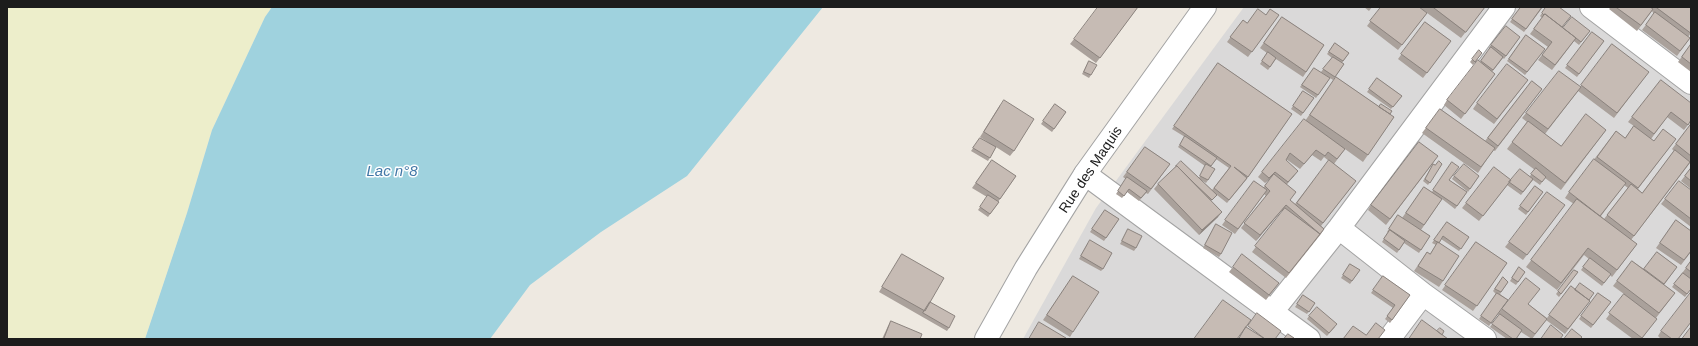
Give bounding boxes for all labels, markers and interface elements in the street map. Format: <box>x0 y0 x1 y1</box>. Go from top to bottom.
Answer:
street label: Rue des Maquis <box>1056 123 1126 217</box>
water label: Lac n°8 <box>366 163 418 181</box>

